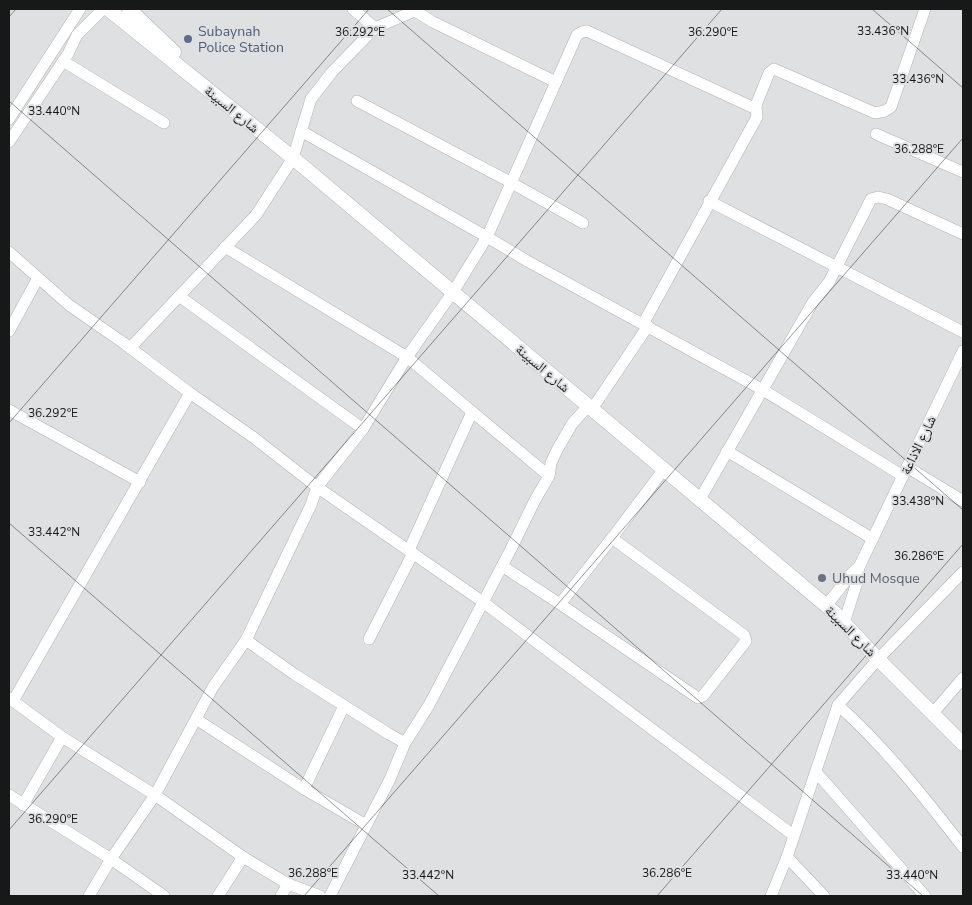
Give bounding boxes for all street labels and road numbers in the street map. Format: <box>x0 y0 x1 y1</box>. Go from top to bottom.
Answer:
street label: شارع السبينة <box>200 81 263 137</box>
street label: شارع السبينة <box>512 340 574 397</box>
street label: شارع الاذاعة <box>896 413 941 478</box>
street label: شارع السبينة <box>821 602 880 661</box>

